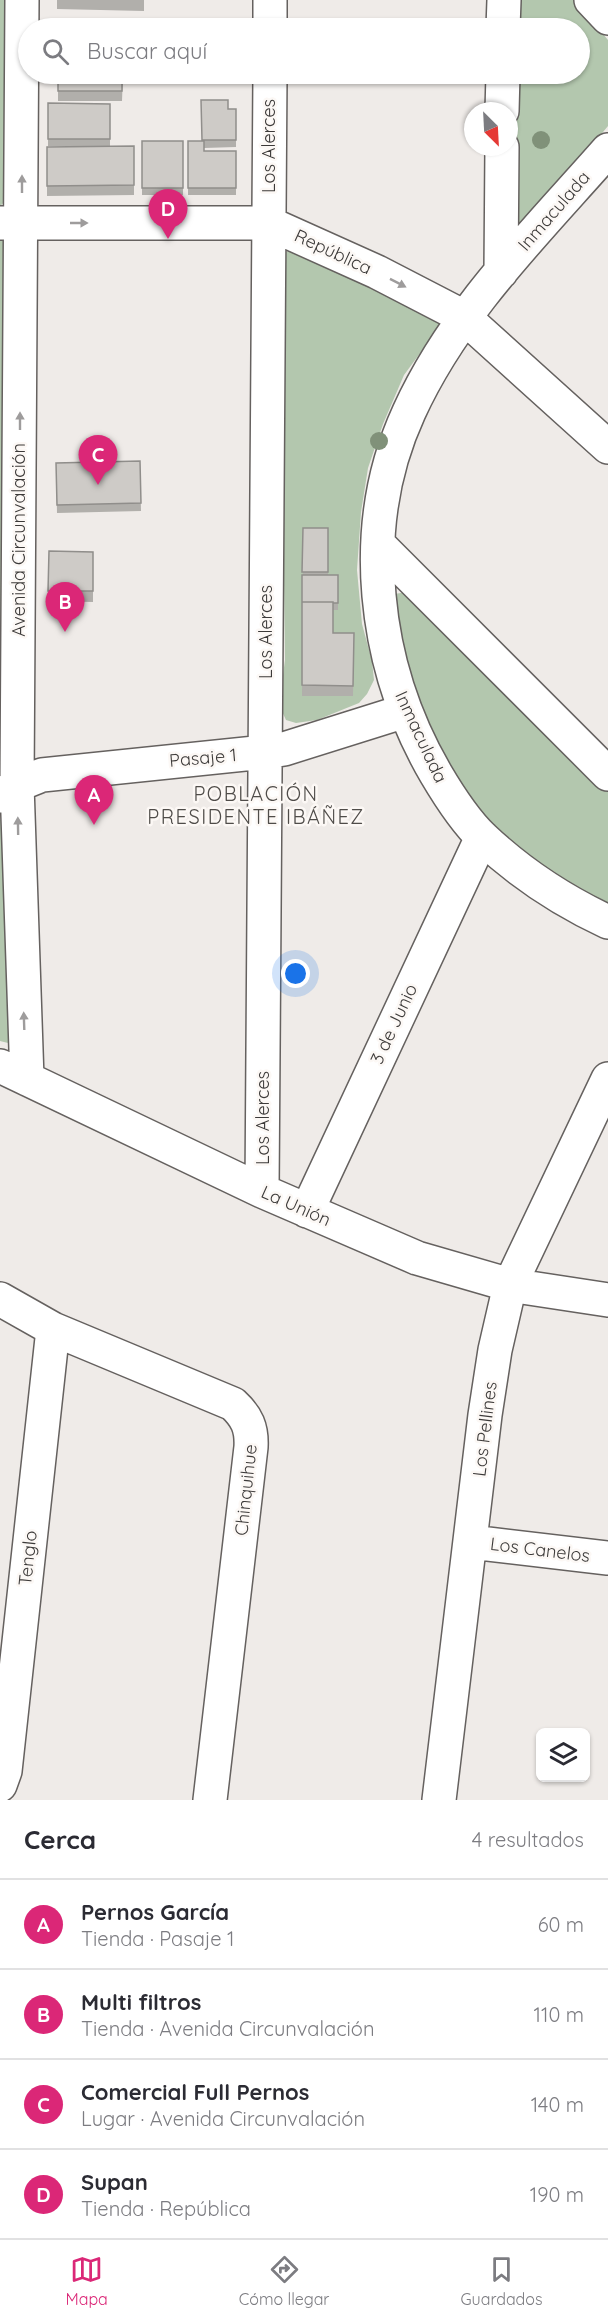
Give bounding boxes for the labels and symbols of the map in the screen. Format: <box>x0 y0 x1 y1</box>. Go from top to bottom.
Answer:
street label: Los Alerces <box>257 99 280 193</box>
north arrow <box>464 102 518 156</box>
street label: Inmaculada <box>513 166 595 255</box>
one-way arrow <box>17 174 27 193</box>
pin: D <box>148 190 188 239</box>
one-way arrow <box>70 218 89 228</box>
street label: República <box>291 224 375 279</box>
one-way arrow <box>389 278 406 288</box>
one-way arrow <box>15 411 25 430</box>
pin: C <box>78 436 118 485</box>
street label: Avenida Circunvalación <box>7 443 30 637</box>
pin: B <box>46 582 84 632</box>
street label: Los Alerces <box>254 585 277 679</box>
street label: Inmaculada <box>390 687 453 786</box>
street label: Pasaje 1 <box>168 743 238 772</box>
pin: A <box>74 776 113 825</box>
district label: POBLACIÓN PRESIDENTE IBÁÑEZ <box>147 781 365 829</box>
one-way arrow <box>13 816 23 835</box>
your location <box>281 959 310 988</box>
street label: 3 de Junio <box>365 980 422 1068</box>
one-way arrow <box>20 1011 29 1030</box>
street label: Los Alerces <box>251 1071 274 1165</box>
street label: La Unión <box>258 1180 335 1231</box>
street label: Los Pellines <box>467 1380 502 1478</box>
street label: Chinquihue <box>229 1443 262 1537</box>
street label: Tenglo <box>13 1529 42 1587</box>
street label: Los Canelos <box>489 1532 591 1567</box>

